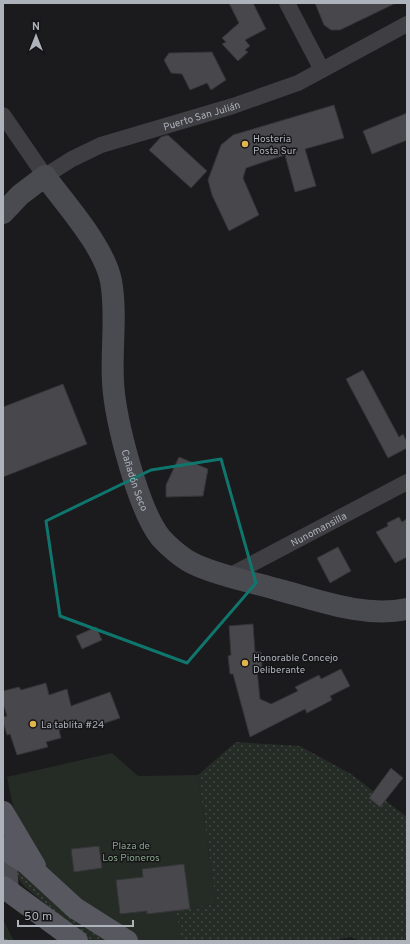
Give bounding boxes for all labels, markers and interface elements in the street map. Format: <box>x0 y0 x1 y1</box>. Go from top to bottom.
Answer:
north arrow <box>16 16 56 56</box>
text: N <box>32 20 40 34</box>
street label: Puerto San Julián <box>162 99 242 134</box>
place label: Hosteria Posta Sur <box>253 133 296 158</box>
marker: Hosteria Posta Sur <box>240 139 250 149</box>
street label: Cañadón Seco <box>118 448 150 514</box>
street label: Nunomansilla <box>289 510 349 550</box>
place label: Honorable Concejo Deliberante <box>253 652 339 677</box>
marker: Honorable Concejo Deliberante <box>240 658 250 668</box>
marker: La tablita #24 <box>28 719 38 729</box>
place label: La tablita #24 <box>41 719 104 732</box>
park label: Plaza de Los Pioneros <box>102 840 160 865</box>
scale bar <box>18 902 133 928</box>
text: 50 m <box>24 909 52 925</box>

